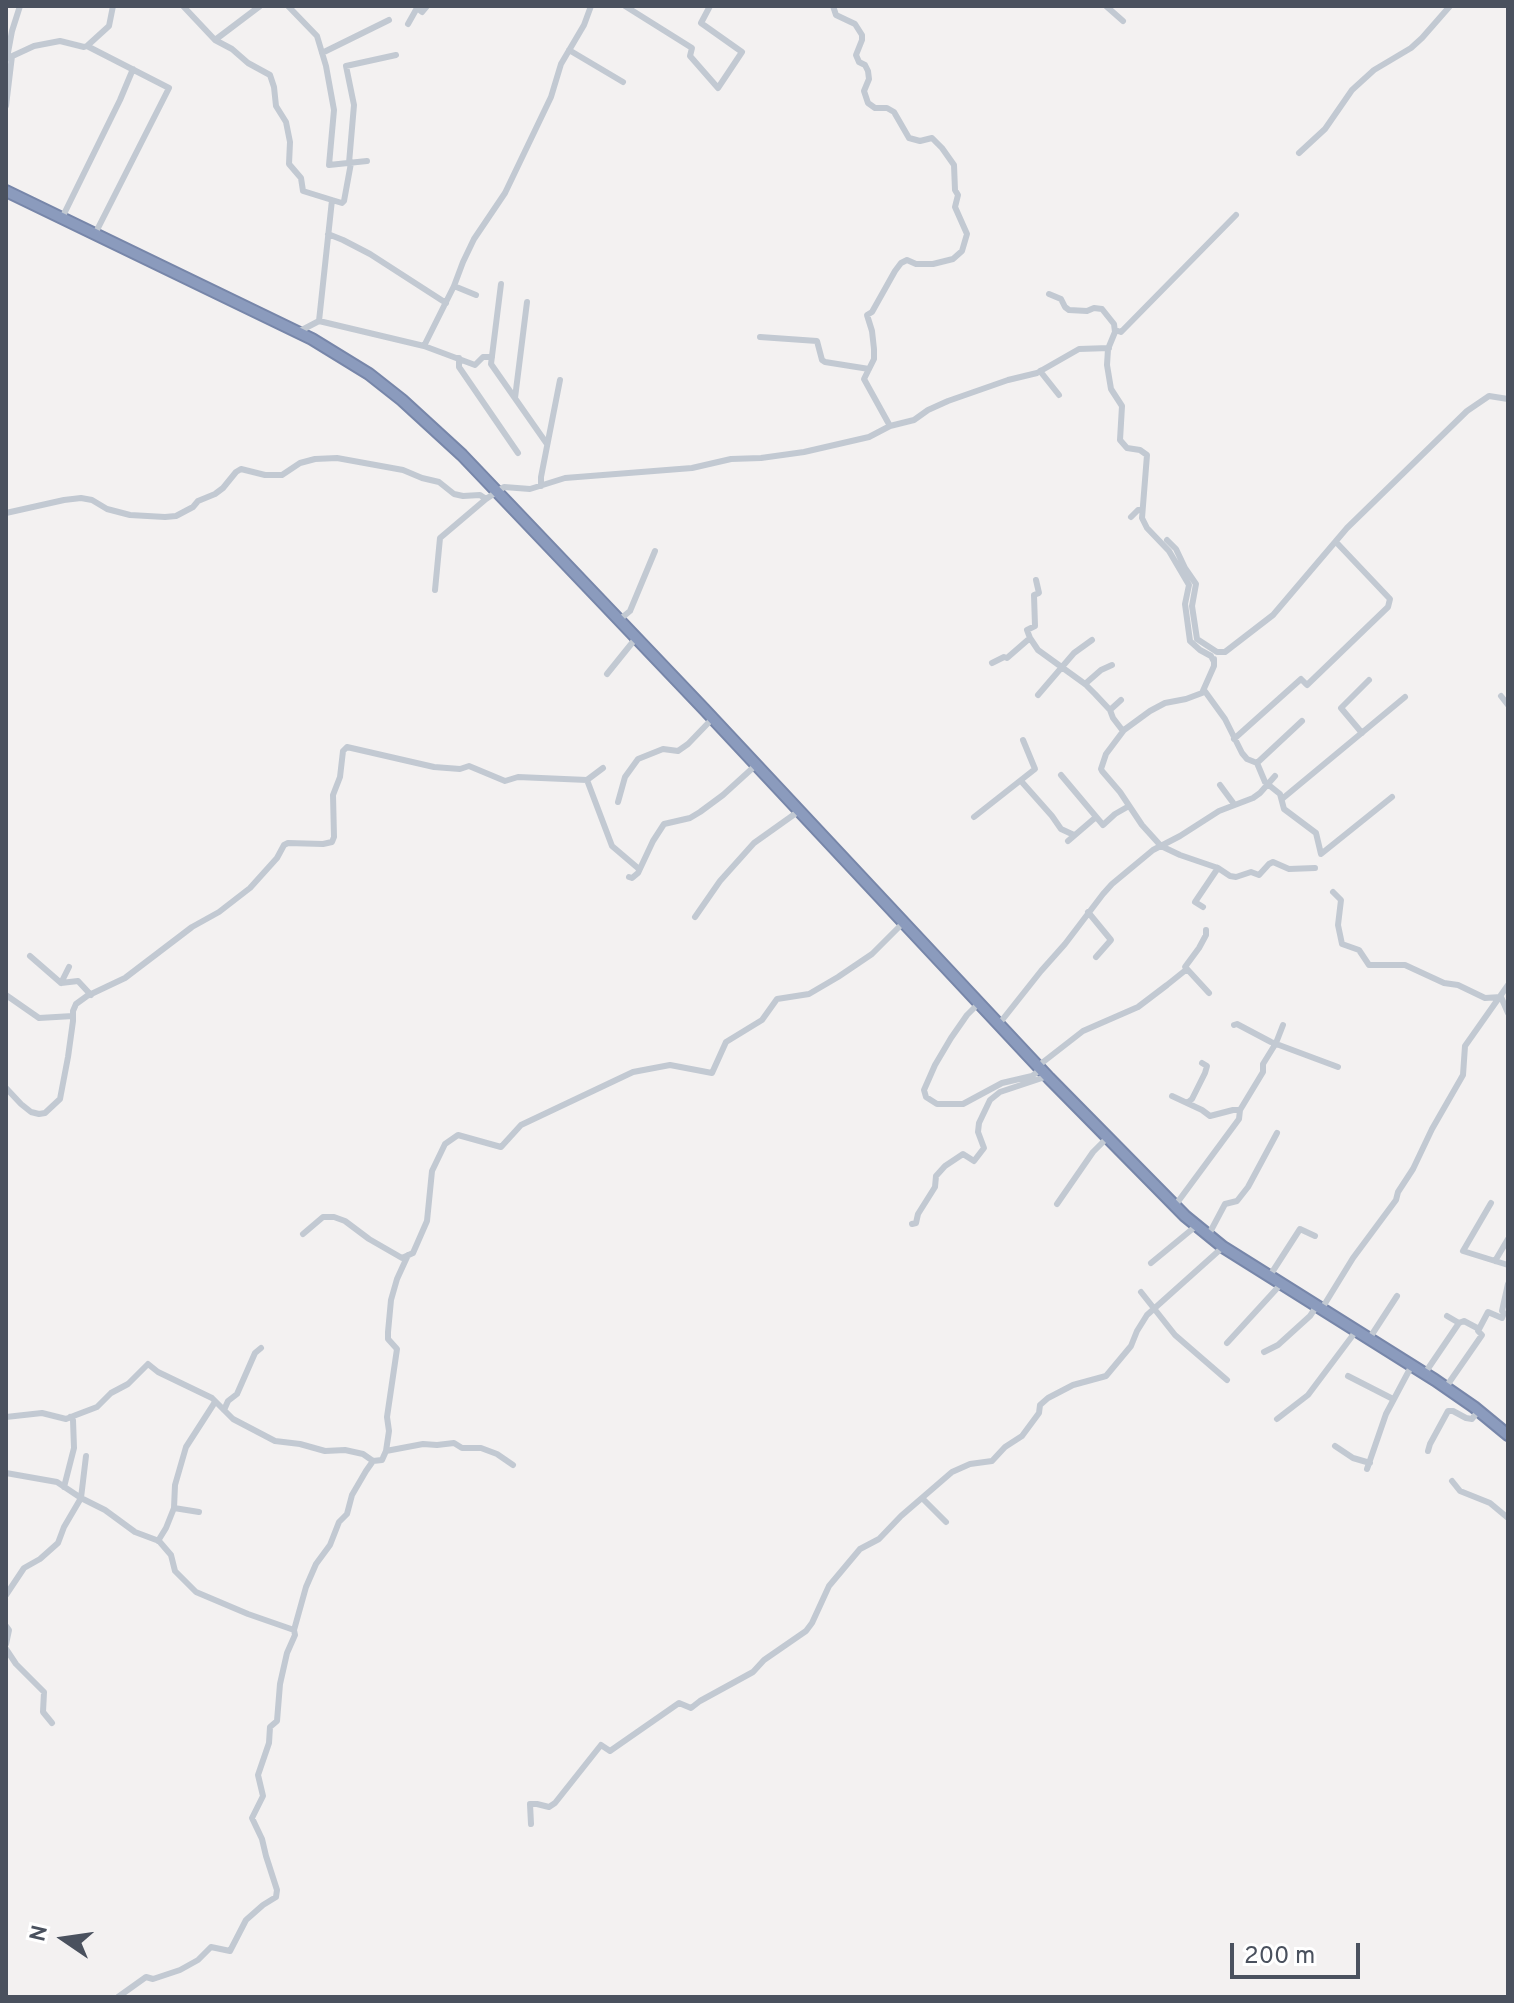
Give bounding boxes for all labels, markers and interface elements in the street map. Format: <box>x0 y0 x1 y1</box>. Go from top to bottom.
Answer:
north arrow <box>24 1899 104 1979</box>
text: N <box>25 1923 55 1944</box>
scale bar <box>1234 1927 1364 1977</box>
text: 200 m <box>1244 1942 1315 1972</box>

